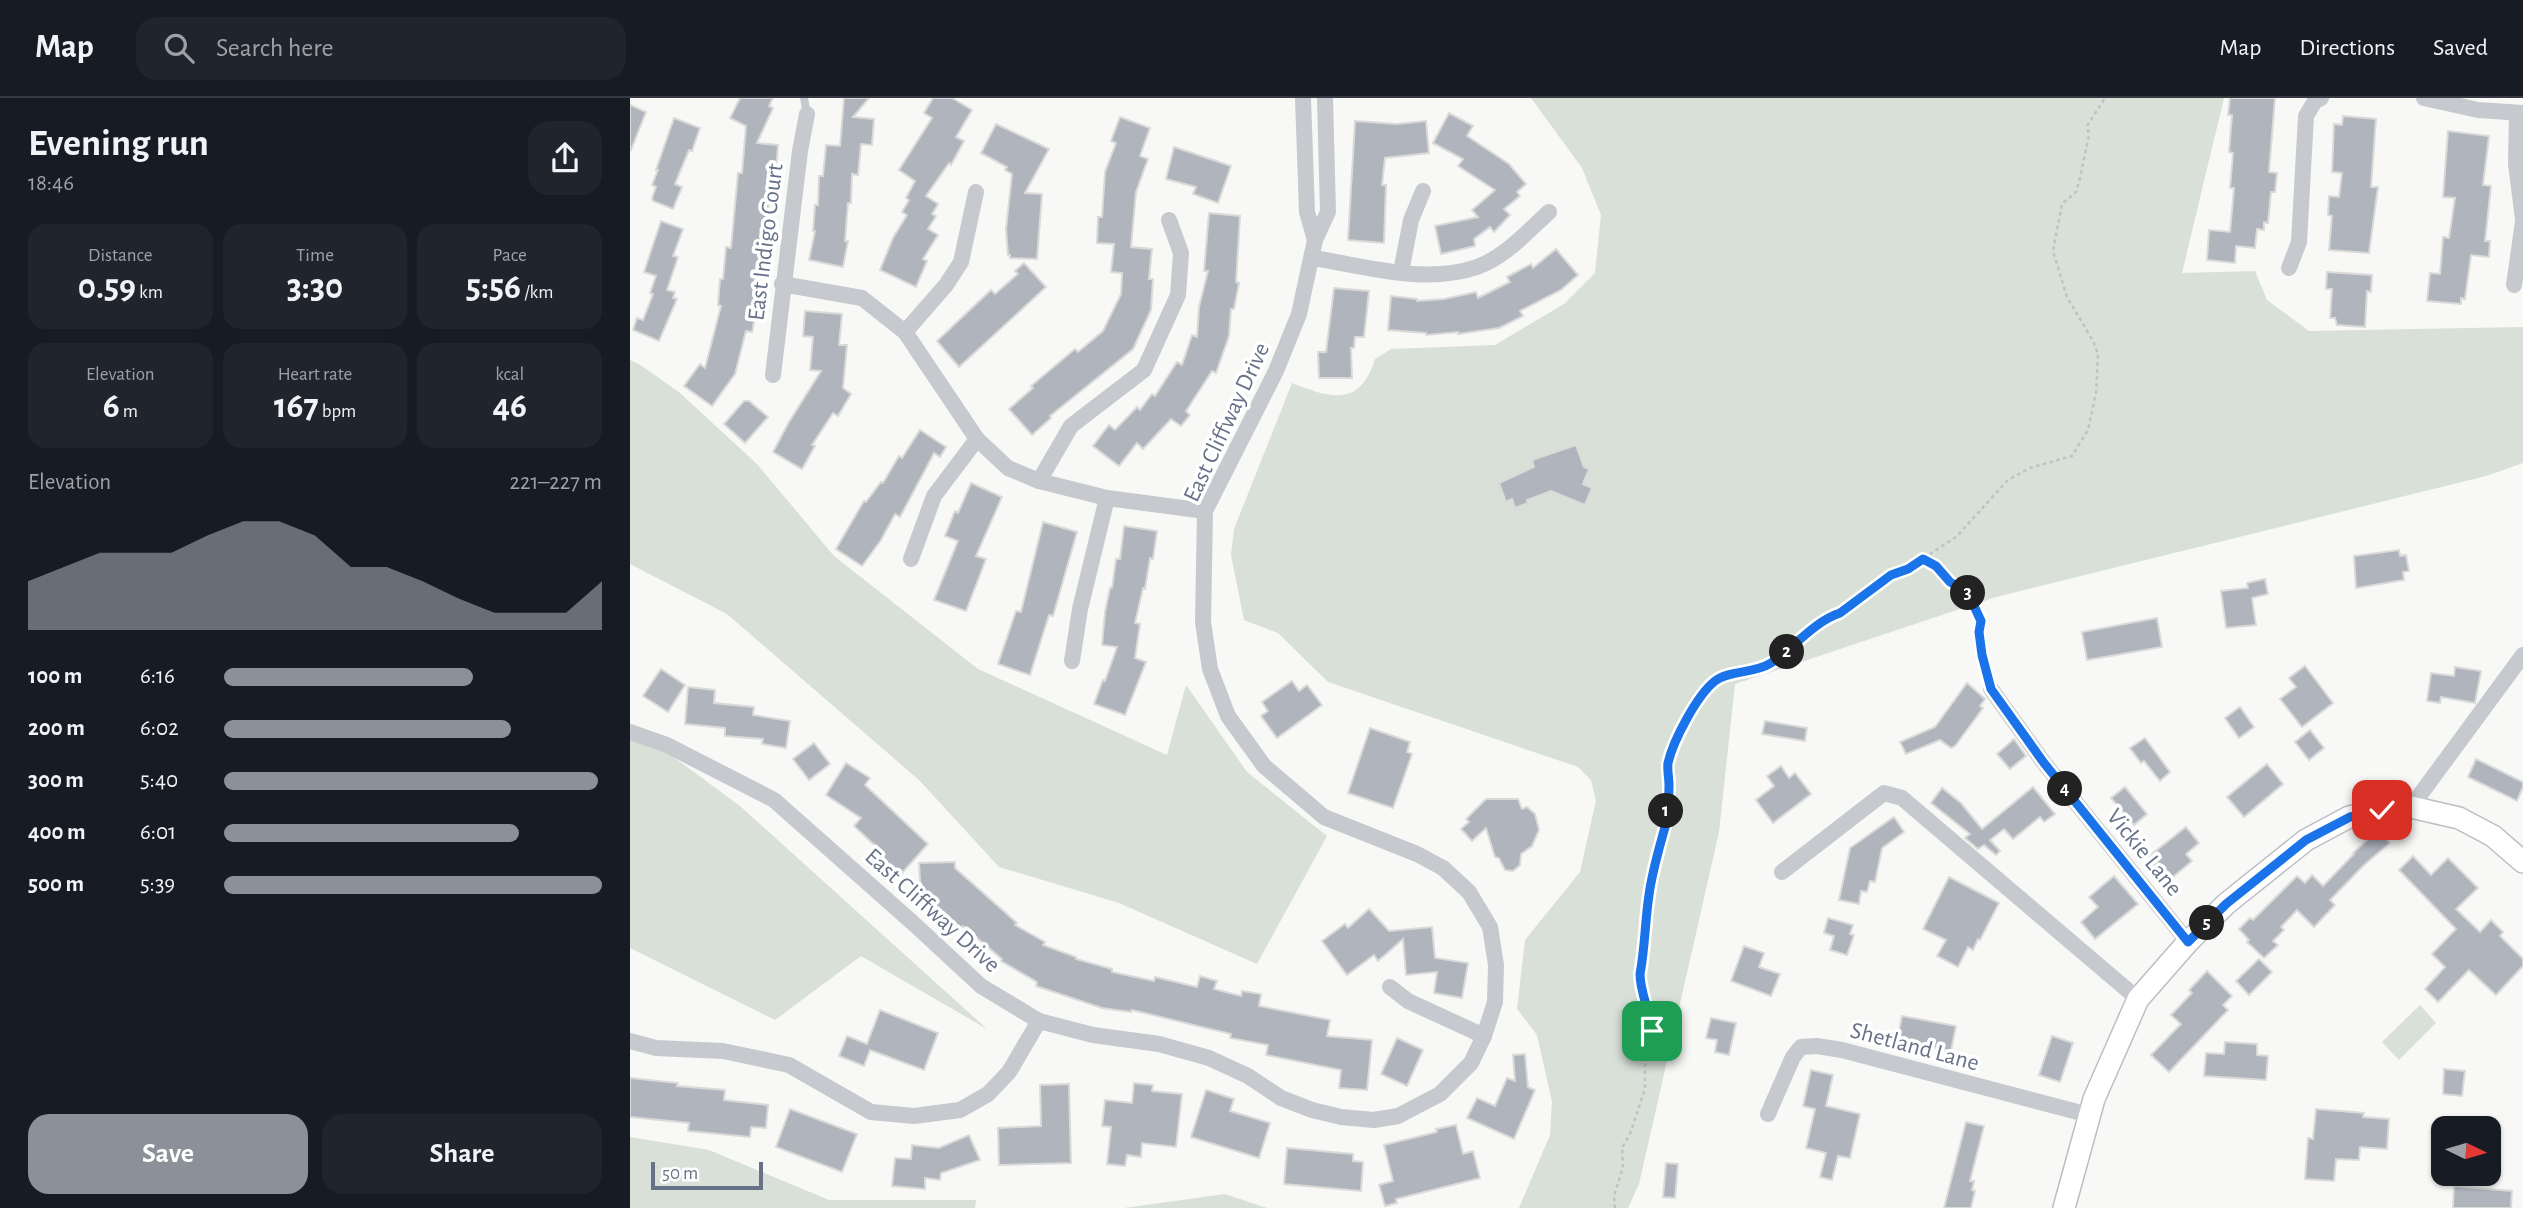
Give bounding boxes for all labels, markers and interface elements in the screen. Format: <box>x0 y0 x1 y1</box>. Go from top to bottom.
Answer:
search box <box>136 17 626 80</box>
icon: search <box>160 29 198 67</box>
text: Map <box>35 31 94 64</box>
text: Search here <box>216 35 334 61</box>
text: Map <box>2219 36 2261 60</box>
text: Directions <box>2299 36 2395 60</box>
text: Saved <box>2433 36 2488 60</box>
button: share <box>528 121 602 195</box>
text: Evening run <box>28 125 209 163</box>
street label: East Indigo Court <box>744 162 788 322</box>
text: 18:46 <box>28 172 74 195</box>
text: Distance <box>88 246 153 265</box>
text: Time <box>296 246 334 265</box>
text: Pace <box>493 246 527 265</box>
text: 0.59 <box>78 270 136 305</box>
text: 3:30 <box>287 270 343 305</box>
text: 5:56 <box>466 270 521 305</box>
text: km <box>136 283 163 302</box>
text: /km <box>521 283 553 302</box>
street label: East Cliffway Drive <box>1180 339 1274 506</box>
text: Elevation <box>86 365 155 384</box>
text: Heart rate <box>278 365 352 384</box>
text: kcal <box>495 365 524 384</box>
text: 6 <box>103 389 120 424</box>
text: 167 <box>274 389 319 424</box>
text: 46 <box>492 389 527 424</box>
text: m <box>120 402 138 421</box>
text: bpm <box>319 402 356 421</box>
text: Elevation <box>28 471 111 494</box>
text: 221–227 m <box>509 471 602 494</box>
pin: 3 <box>1950 575 1986 610</box>
text: 3 <box>1963 583 1972 602</box>
pin: 2 <box>1770 634 1804 670</box>
text: 2 <box>1782 642 1791 661</box>
text: 100 m <box>28 665 82 688</box>
text: 6:16 <box>140 665 175 688</box>
text: 200 m <box>28 717 85 740</box>
text: 6:02 <box>140 717 179 740</box>
text: 300 m <box>28 769 84 792</box>
text: 5:40 <box>140 769 178 792</box>
pin: 4 <box>2048 772 2082 806</box>
text: 4 <box>2060 779 2069 798</box>
pin <box>2352 780 2412 840</box>
icon: check <box>2363 791 2401 829</box>
pin: 1 <box>1648 794 1684 828</box>
text: 1 <box>1662 801 1669 820</box>
street label: Vickie Lane <box>2102 804 2186 901</box>
text: 400 m <box>28 821 86 844</box>
text: 6:01 <box>140 821 176 844</box>
street label: East Cliffway Drive <box>860 844 1004 977</box>
text: 500 m <box>28 873 84 896</box>
text: 5:39 <box>140 873 175 896</box>
pin: 5 <box>2190 906 2224 940</box>
text: 5 <box>2202 913 2211 932</box>
pin <box>1622 1001 1682 1061</box>
icon: arrive <box>1633 1012 1671 1050</box>
street label: Shetland Lane <box>1848 1018 1982 1076</box>
button: Save <box>28 1114 308 1194</box>
button: Share <box>322 1114 602 1194</box>
north arrow <box>2431 1116 2501 1186</box>
map controls <box>2431 1116 2501 1186</box>
scale bar <box>651 1159 763 1191</box>
text: 50 m <box>662 1164 698 1183</box>

